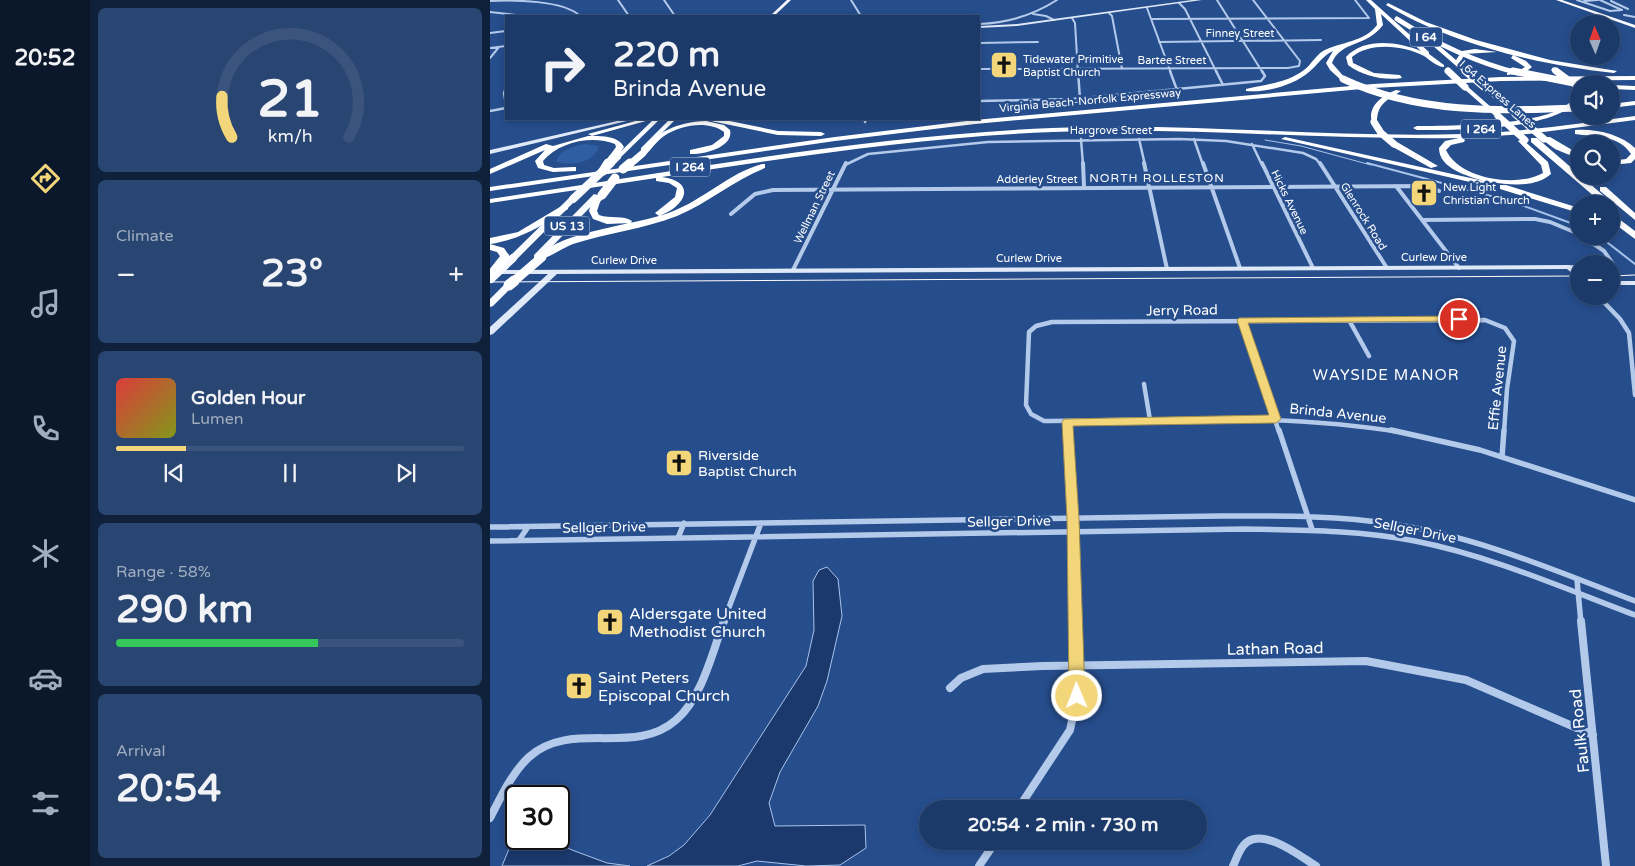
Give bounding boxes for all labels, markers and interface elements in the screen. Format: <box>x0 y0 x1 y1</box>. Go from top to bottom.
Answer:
north arrow <box>1570 15 1620 65</box>
map controls <box>1570 15 1620 305</box>
street label: Finney Street <box>1205 27 1275 40</box>
road number: I 64 <box>1410 28 1442 46</box>
text: 220 m <box>613 34 720 76</box>
icon: right <box>530 35 595 100</box>
text: 20:52 <box>15 45 75 71</box>
church icon: Tidewater Primitive Baptist Church <box>989 50 1019 80</box>
place label: Tidewater Primitive Baptist Church <box>1023 53 1124 79</box>
street label: Bartee Street <box>1138 54 1206 67</box>
street label: I 64 Express Lanes <box>1457 58 1539 131</box>
text: 21 <box>257 68 323 131</box>
button: sound <box>1570 75 1620 125</box>
text: Brinda Avenue <box>613 76 766 102</box>
street label: Virginia Beach-Norfolk Expressway <box>999 86 1182 115</box>
road number: I 264 <box>1461 120 1501 138</box>
street label: Hargrove Street <box>1070 124 1152 137</box>
text: km/h <box>268 126 312 147</box>
button: search <box>1570 135 1620 185</box>
road number: I 264 <box>670 158 710 176</box>
icon: directions <box>28 161 63 196</box>
street label: Hicks Avenue <box>1268 168 1311 237</box>
street label: Wellman Street <box>791 169 838 246</box>
district label: NORTH ROLLESTON <box>1089 171 1225 185</box>
street label: Adderley Street <box>996 173 1078 186</box>
church icon: New Light Christian Church <box>1409 178 1439 208</box>
street label: Glenrock Road <box>1338 180 1390 252</box>
place label: New Light Christian Church <box>1443 181 1530 207</box>
button: + <box>1570 195 1620 245</box>
road number: US 13 <box>544 217 590 236</box>
text: Climate <box>116 226 174 246</box>
text: 23° <box>261 251 323 297</box>
street label: Curlew Drive <box>1401 251 1467 264</box>
street label: Curlew Drive <box>996 252 1062 265</box>
street label: Curlew Drive <box>591 254 657 267</box>
button: − <box>1570 255 1620 305</box>
text: − <box>116 258 136 292</box>
text: + <box>448 258 464 292</box>
icon: music <box>28 286 63 321</box>
pin <box>1438 298 1480 340</box>
street label: Jerry Road <box>1146 301 1218 320</box>
icon: arrive <box>1445 305 1473 333</box>
street label: Effie Avenue <box>1485 345 1510 431</box>
district label: WAYSIDE MANOR <box>1313 366 1459 384</box>
text: Golden Hour <box>191 387 305 409</box>
street label: Brinda Avenue <box>1289 400 1387 427</box>
text: Lumen <box>191 409 243 429</box>
icon: phone <box>28 411 63 446</box>
place label: Riverside Baptist Church <box>698 447 797 480</box>
church icon: Riverside Baptist Church <box>664 448 694 478</box>
icon: previous <box>160 459 188 487</box>
icon: pause <box>276 459 304 487</box>
icon: next <box>392 459 420 487</box>
street label: Sellger Drive <box>967 512 1051 531</box>
street label: Sellger Drive <box>1372 514 1458 547</box>
street label: Sellger Drive <box>562 518 646 537</box>
icon: climate <box>28 536 63 571</box>
text: Range · 58% <box>116 562 211 582</box>
text: 290 km <box>116 587 253 633</box>
place label: Aldersgate United Methodist Church <box>629 604 767 642</box>
church icon: Aldersgate United Methodist Church <box>595 607 625 637</box>
street label: Lathan Road <box>1226 638 1324 660</box>
icon: car <box>28 661 63 696</box>
place label: Saint Peters Episcopal Church <box>598 668 730 706</box>
position arrow <box>1050 669 1102 721</box>
church icon: Saint Peters Episcopal Church <box>564 671 594 701</box>
street label: Faulk Road <box>1566 688 1594 774</box>
text: Arrival <box>116 741 165 761</box>
text: 20:54 <box>116 766 221 812</box>
speed limit sign: 30 <box>505 785 570 850</box>
icon: filters <box>28 786 63 821</box>
text: 20:54 · 2 min · 730 m <box>967 814 1159 836</box>

